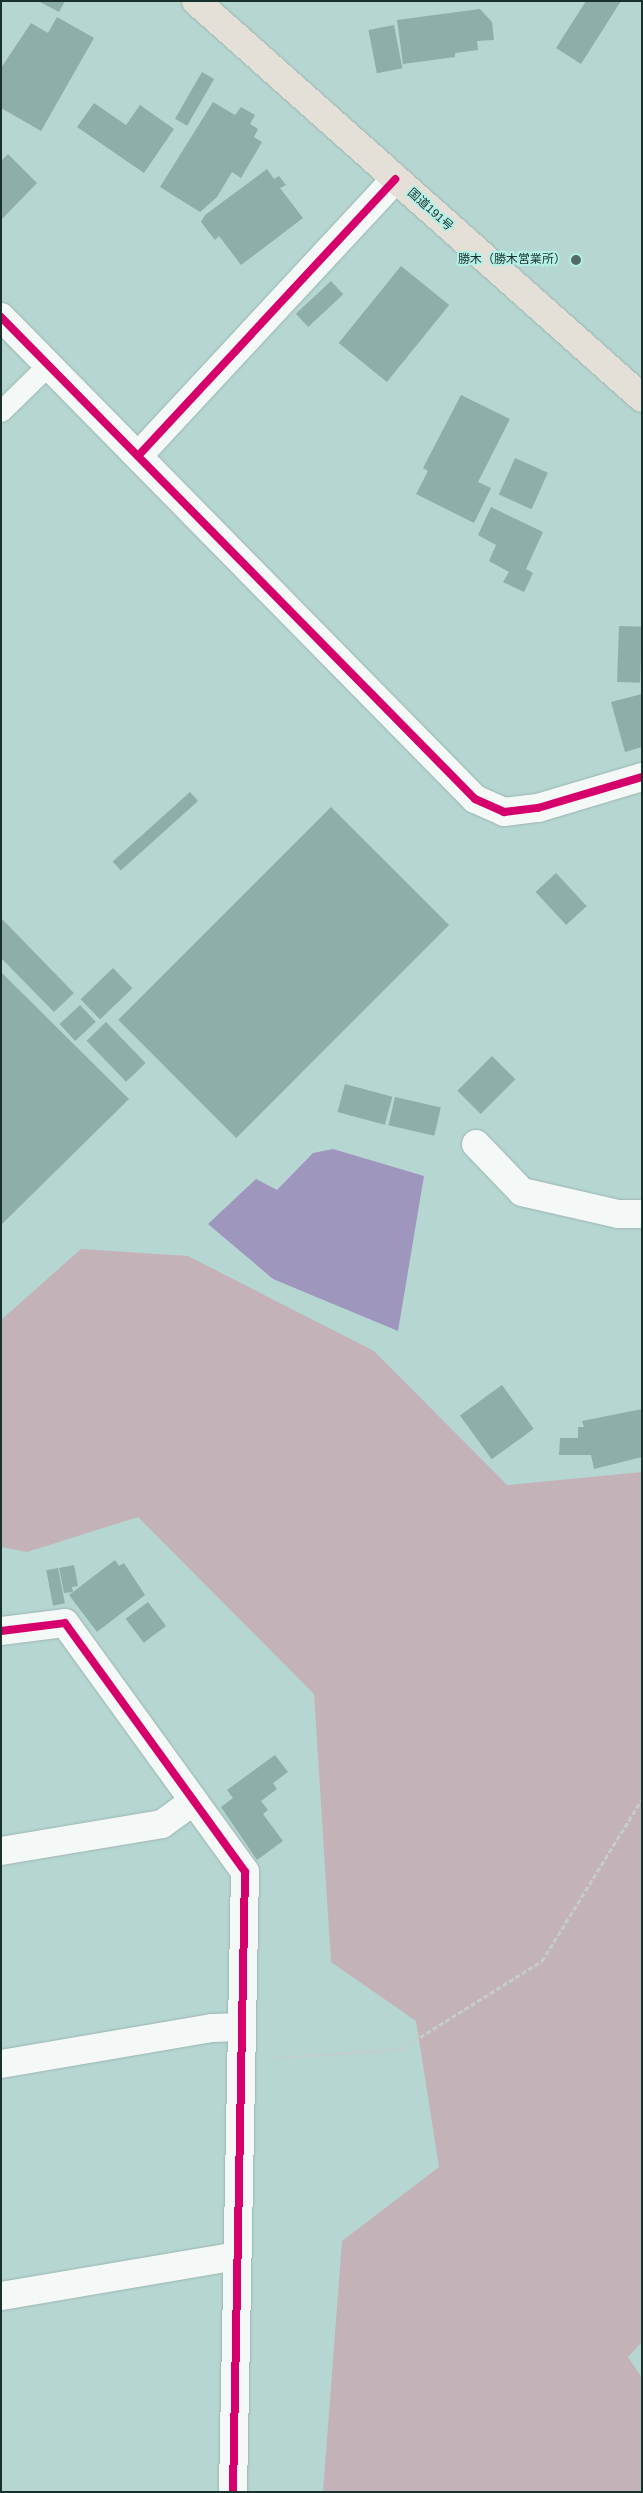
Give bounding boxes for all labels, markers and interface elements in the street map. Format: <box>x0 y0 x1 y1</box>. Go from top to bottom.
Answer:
street label: 国道191号 <box>404 186 456 234</box>
place label: 勝木（勝木営業所） <box>458 253 566 267</box>
marker: 勝木（勝木営業所） <box>570 254 582 266</box>

